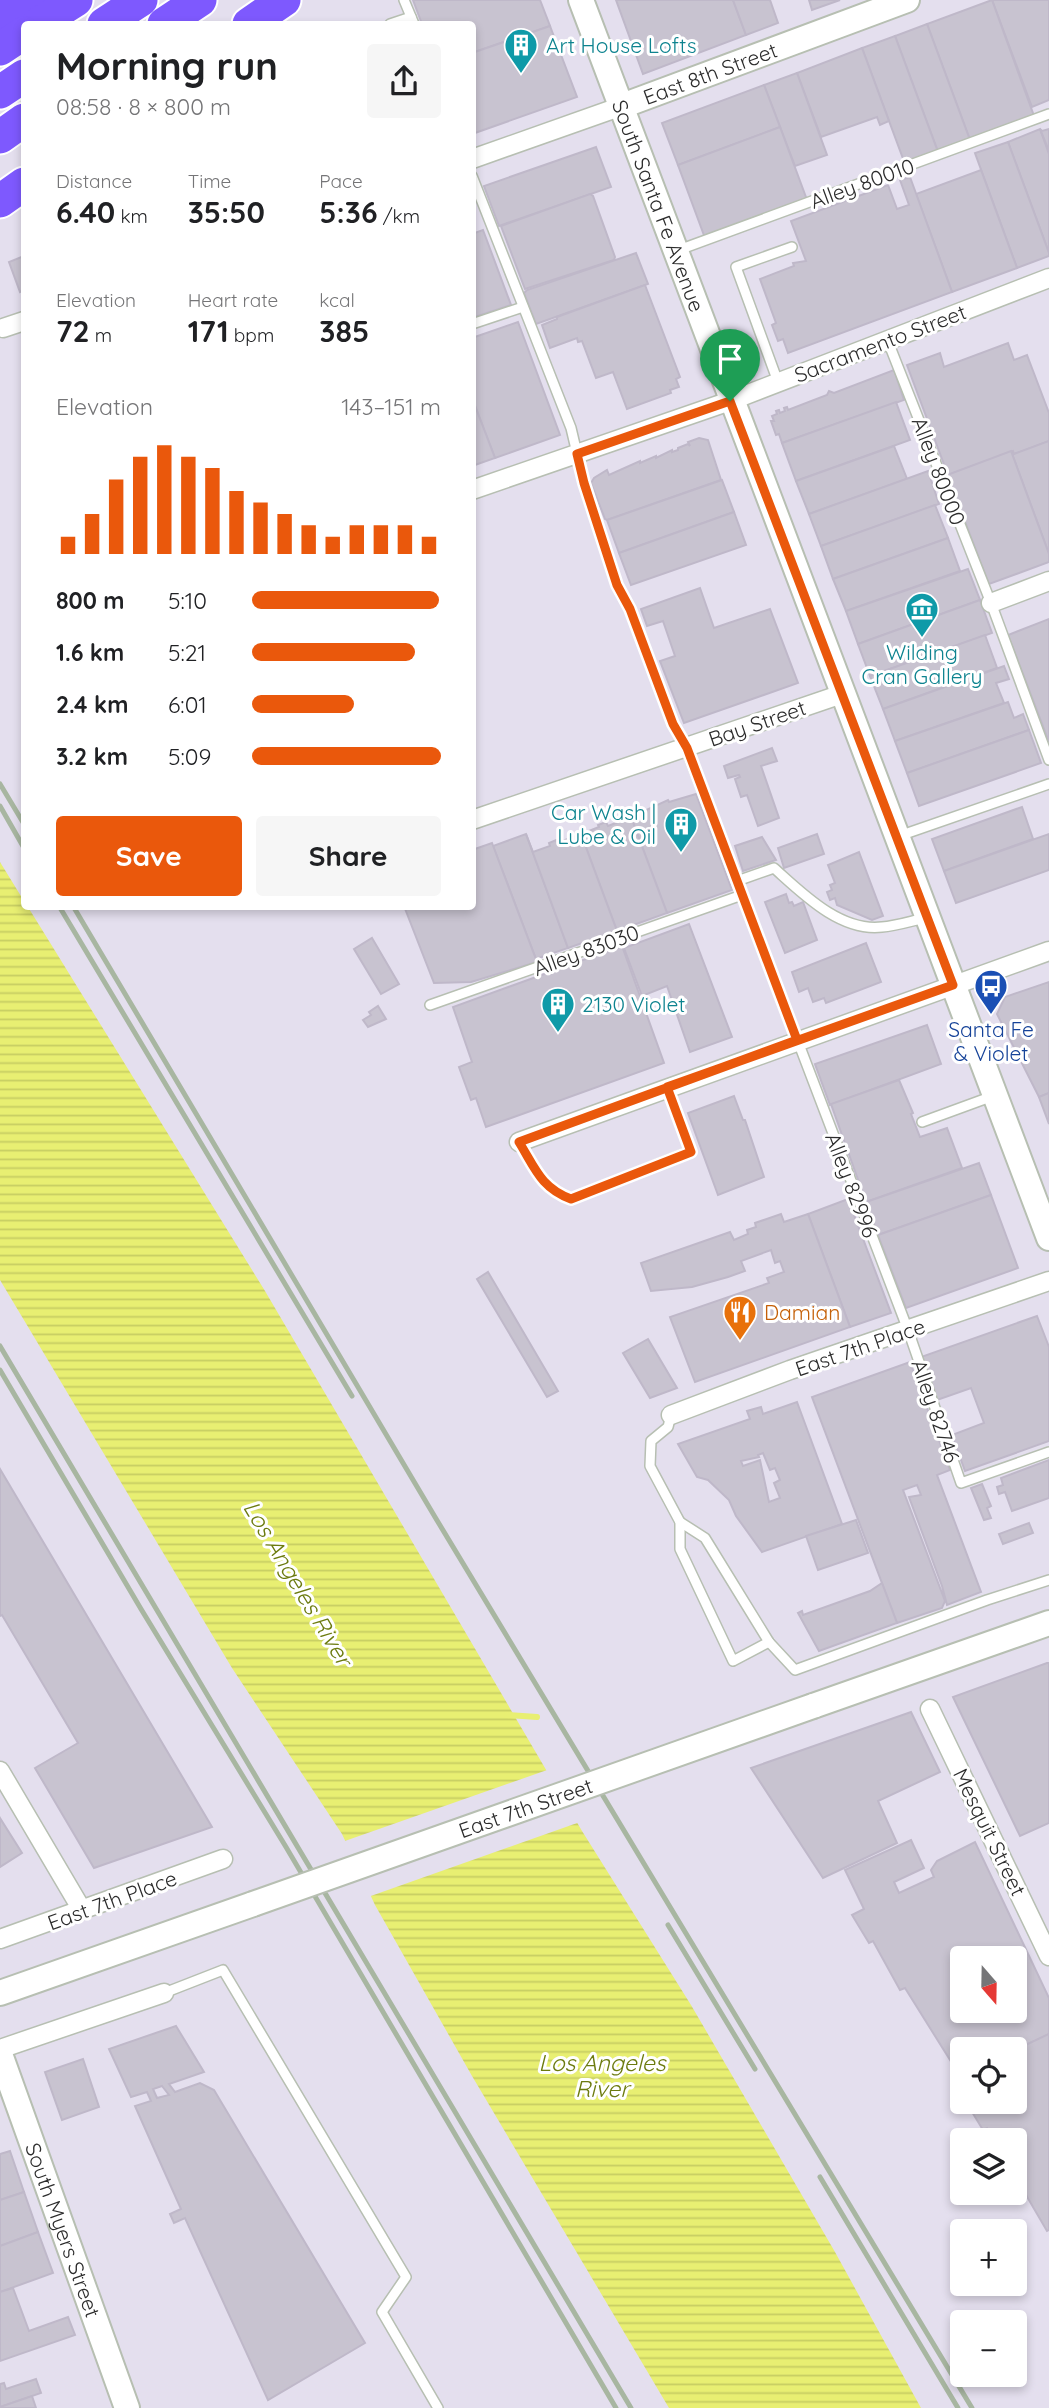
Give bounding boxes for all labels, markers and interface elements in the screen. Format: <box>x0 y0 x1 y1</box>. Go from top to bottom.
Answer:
building icon: Art House Lofts <box>502 26 540 75</box>
place label: Art House Lofts <box>546 32 697 58</box>
street label: East 8th Street <box>640 36 781 110</box>
text: Morning run <box>56 42 278 90</box>
button: share <box>367 44 441 118</box>
text: 08:58 · 8 × 800 m <box>56 92 231 121</box>
street label: South Santa Fe Avenue <box>607 96 711 315</box>
street label: Alley 80010 <box>806 152 918 214</box>
text: Distance <box>56 169 132 193</box>
text: Time <box>188 169 231 193</box>
text: Pace <box>319 169 363 193</box>
text: 6.40 <box>56 193 115 231</box>
text: 35:50 <box>188 193 265 231</box>
text: 5:36 <box>319 193 378 231</box>
text: km <box>115 204 148 228</box>
text: /km <box>378 204 420 228</box>
text: Elevation <box>56 288 136 312</box>
text: Heart rate <box>188 288 278 312</box>
text: kcal <box>319 288 355 312</box>
street label: Sacramento Street <box>790 298 970 388</box>
text: 72 <box>56 312 90 350</box>
text: 171 <box>188 312 229 350</box>
text: 385 <box>319 312 369 350</box>
text: m <box>90 323 112 347</box>
text: bpm <box>229 323 274 347</box>
pin <box>700 329 760 401</box>
icon: arrive <box>711 340 749 378</box>
text: Elevation <box>56 392 153 421</box>
text: 143–151 m <box>341 392 441 421</box>
street label: Alley 80000 <box>906 413 972 529</box>
text: 800 m <box>56 586 125 615</box>
text: 5:10 <box>168 586 207 615</box>
museum icon: Wilding Cran Gallery <box>903 590 941 639</box>
text: 1.6 km <box>56 638 124 667</box>
text: 5:21 <box>168 638 206 667</box>
place label: Wilding Cran Gallery <box>861 639 983 689</box>
text: 2.4 km <box>56 690 128 719</box>
text: 6:01 <box>168 690 207 719</box>
street label: Bay Street <box>705 694 809 752</box>
text: 3.2 km <box>56 742 128 771</box>
text: 5:09 <box>168 742 211 771</box>
place label: Car Wash | Lube & Oil <box>551 799 656 849</box>
building icon: Car Wash | Lube & Oil <box>662 805 700 854</box>
button: Save <box>56 816 242 896</box>
button: Share <box>256 816 441 896</box>
street label: Alley 83030 <box>529 919 643 981</box>
bus stop icon: Santa Fe & Violet <box>972 967 1010 1016</box>
building icon: 2130 Violet <box>539 985 577 1034</box>
place label: 2130 Violet <box>582 991 685 1017</box>
place label: Santa Fe & Violet <box>948 1016 1034 1066</box>
street label: Alley 82996 <box>820 1129 884 1241</box>
restaurant icon: Damian <box>721 1293 759 1342</box>
place label: Damian <box>764 1299 840 1325</box>
street label: East 7th Place <box>792 1313 928 1381</box>
street label: Alley 82746 <box>906 1356 966 1466</box>
water label: Los Angeles River <box>237 1495 360 1674</box>
street label: Mesquit Street <box>948 1764 1032 1900</box>
street label: East 7th Street <box>455 1772 596 1843</box>
street label: East 7th Place <box>44 1865 180 1935</box>
north arrow <box>950 1946 1027 2023</box>
map controls <box>950 1946 1027 2387</box>
button: locate <box>950 2037 1027 2114</box>
water label: Los Angeles River <box>538 2048 668 2103</box>
button: layers <box>950 2128 1027 2205</box>
street label: South Myers Street <box>20 2139 106 2321</box>
button: + <box>950 2219 1027 2296</box>
button: − <box>950 2310 1027 2387</box>

